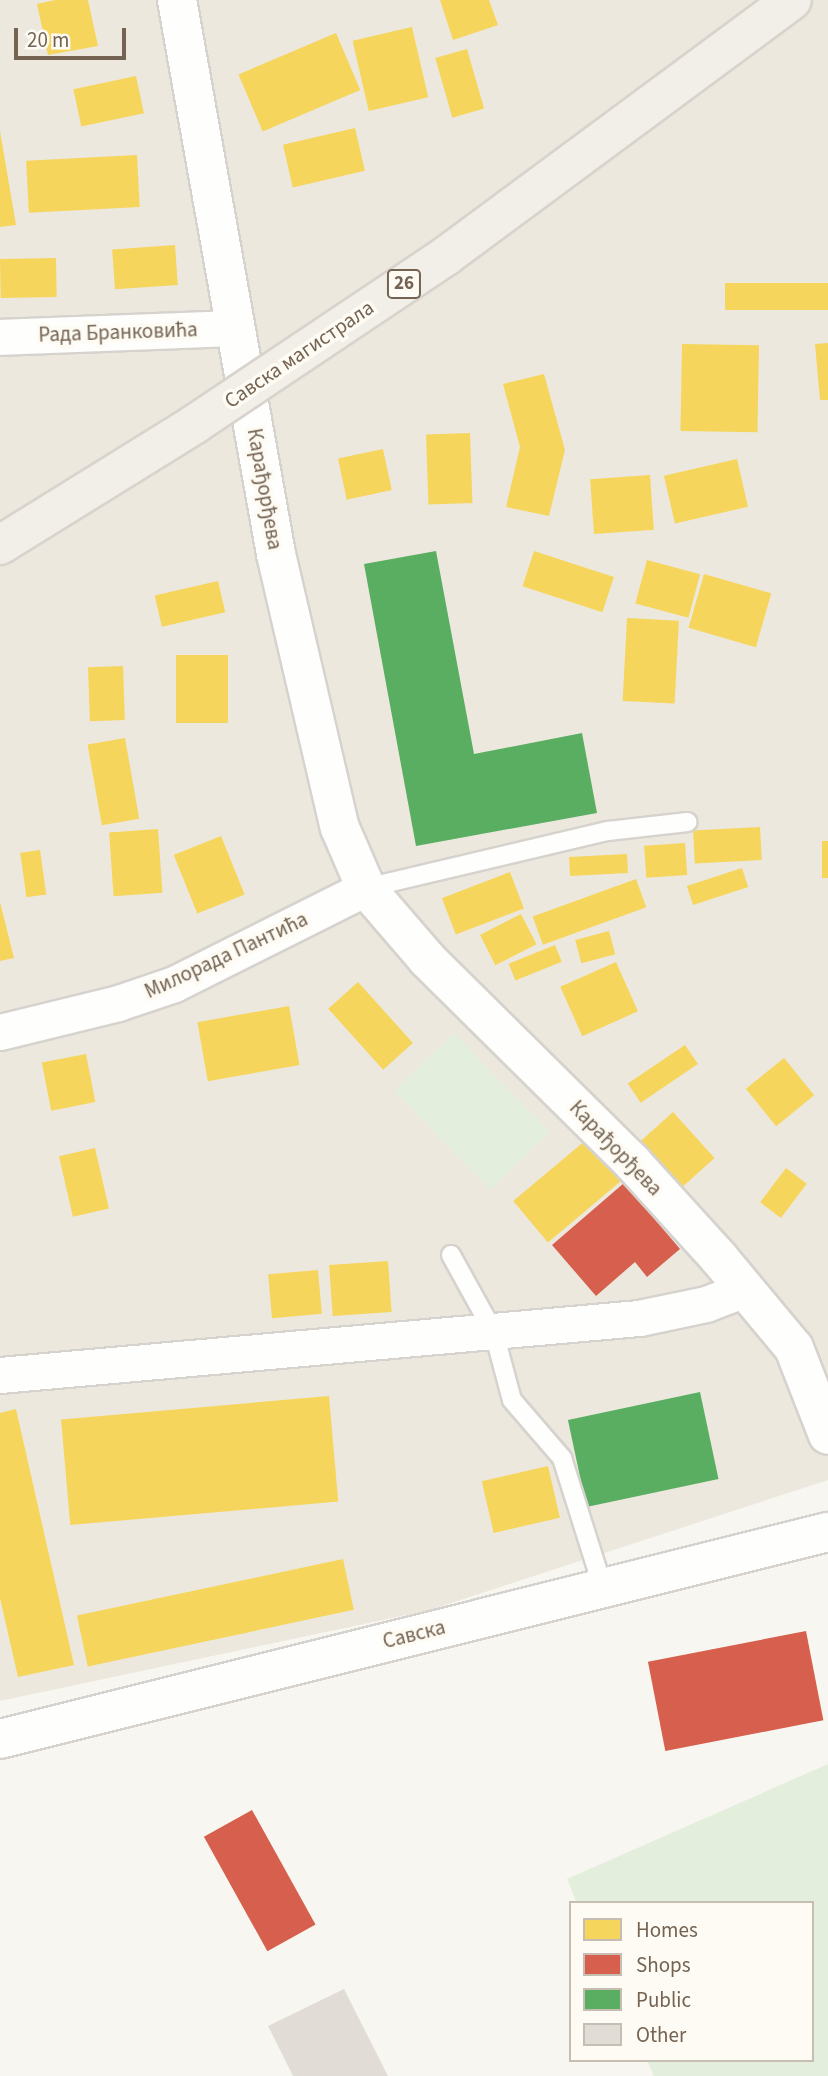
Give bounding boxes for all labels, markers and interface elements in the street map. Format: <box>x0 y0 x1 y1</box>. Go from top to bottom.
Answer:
scale bar <box>18 14 130 58</box>
text: 20 m <box>27 25 69 55</box>
road number: 26 <box>386 268 422 300</box>
street label: Савска магистрала <box>219 295 379 413</box>
street label: Рада Бранковића <box>38 317 198 347</box>
street label: Карађорђева <box>242 426 288 552</box>
street label: Милорада Пантића <box>140 906 312 1004</box>
street label: Карађорђева <box>564 1095 668 1201</box>
street label: Савска <box>380 1614 448 1654</box>
legend <box>569 1901 814 2062</box>
text: Homes <box>636 1915 698 1945</box>
text: Shops <box>636 1950 690 1980</box>
text: Public <box>636 1985 691 2015</box>
text: Other <box>636 2020 686 2050</box>

